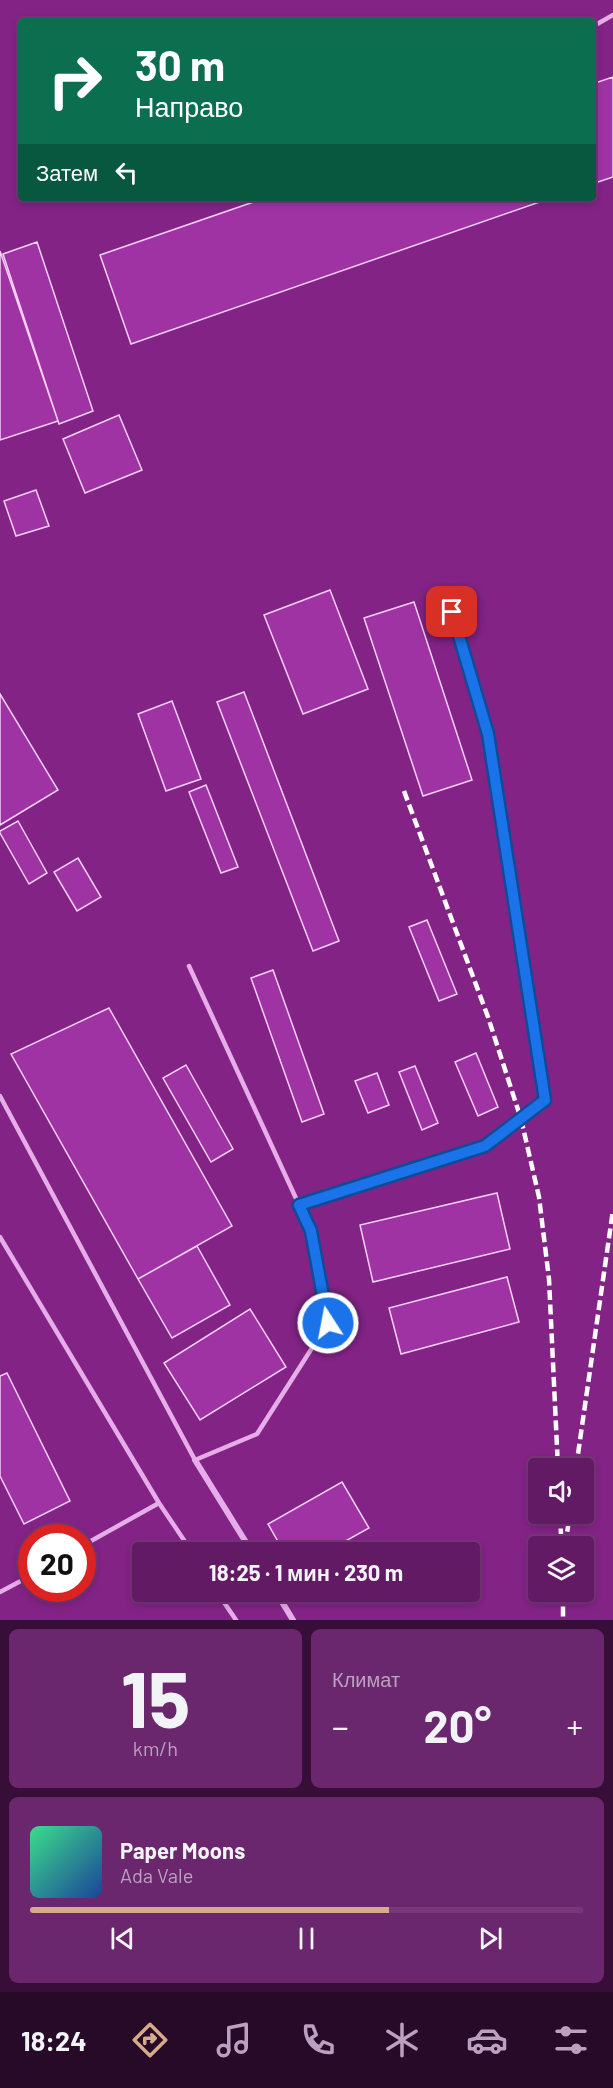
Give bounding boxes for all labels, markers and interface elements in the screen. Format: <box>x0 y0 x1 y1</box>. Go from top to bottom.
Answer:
text: 30 m <box>135 39 225 89</box>
icon: right <box>36 42 114 120</box>
text: Направо <box>135 90 243 122</box>
icon: left <box>110 156 143 189</box>
text: Затем <box>36 159 98 185</box>
pin <box>426 586 477 637</box>
icon: arrive <box>435 595 468 628</box>
position arrow <box>296 1291 360 1355</box>
map controls <box>528 1458 594 1602</box>
button: sound <box>528 1458 594 1524</box>
speed limit sign: 20 <box>18 1524 96 1602</box>
button: layers <box>528 1536 594 1602</box>
text: 18:25 · 1 мин · 230 m <box>209 1559 403 1585</box>
text: 15 <box>121 1650 190 1744</box>
text: Климат <box>332 1667 400 1691</box>
text: 20° <box>424 1698 491 1752</box>
text: − <box>332 1706 349 1746</box>
text: + <box>567 1706 583 1746</box>
text: km/h <box>133 1736 178 1760</box>
text: Paper Moons <box>120 1837 245 1863</box>
text: Ada Vale <box>120 1863 193 1887</box>
icon: previous <box>106 1922 139 1955</box>
icon: pause <box>290 1922 323 1955</box>
icon: next <box>474 1922 507 1955</box>
icon: directions <box>129 2019 171 2061</box>
icon: music <box>213 2019 255 2061</box>
icon: phone <box>297 2019 339 2061</box>
icon: climate <box>381 2019 423 2061</box>
icon: car <box>466 2019 508 2061</box>
icon: filters <box>550 2019 592 2061</box>
text: 18:24 <box>21 2024 87 2056</box>

